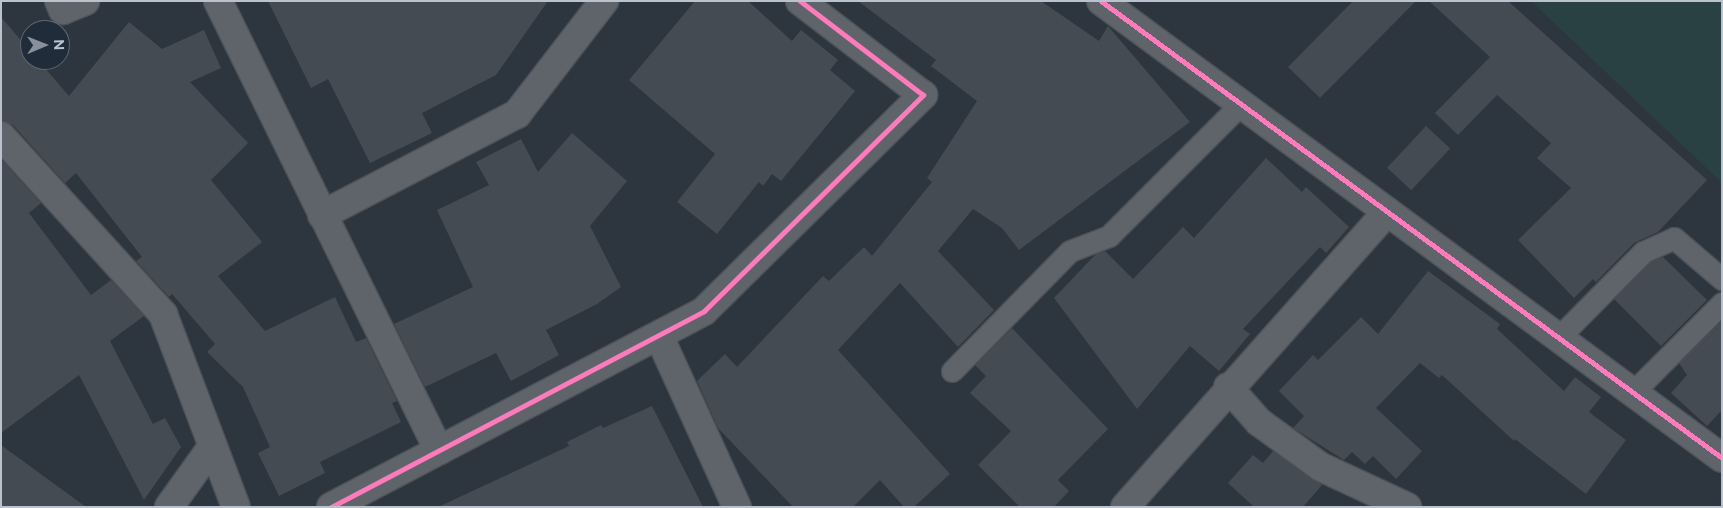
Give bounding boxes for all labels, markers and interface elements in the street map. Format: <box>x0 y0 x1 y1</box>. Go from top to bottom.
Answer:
north arrow <box>20 20 70 70</box>
text: N <box>51 39 67 50</box>

